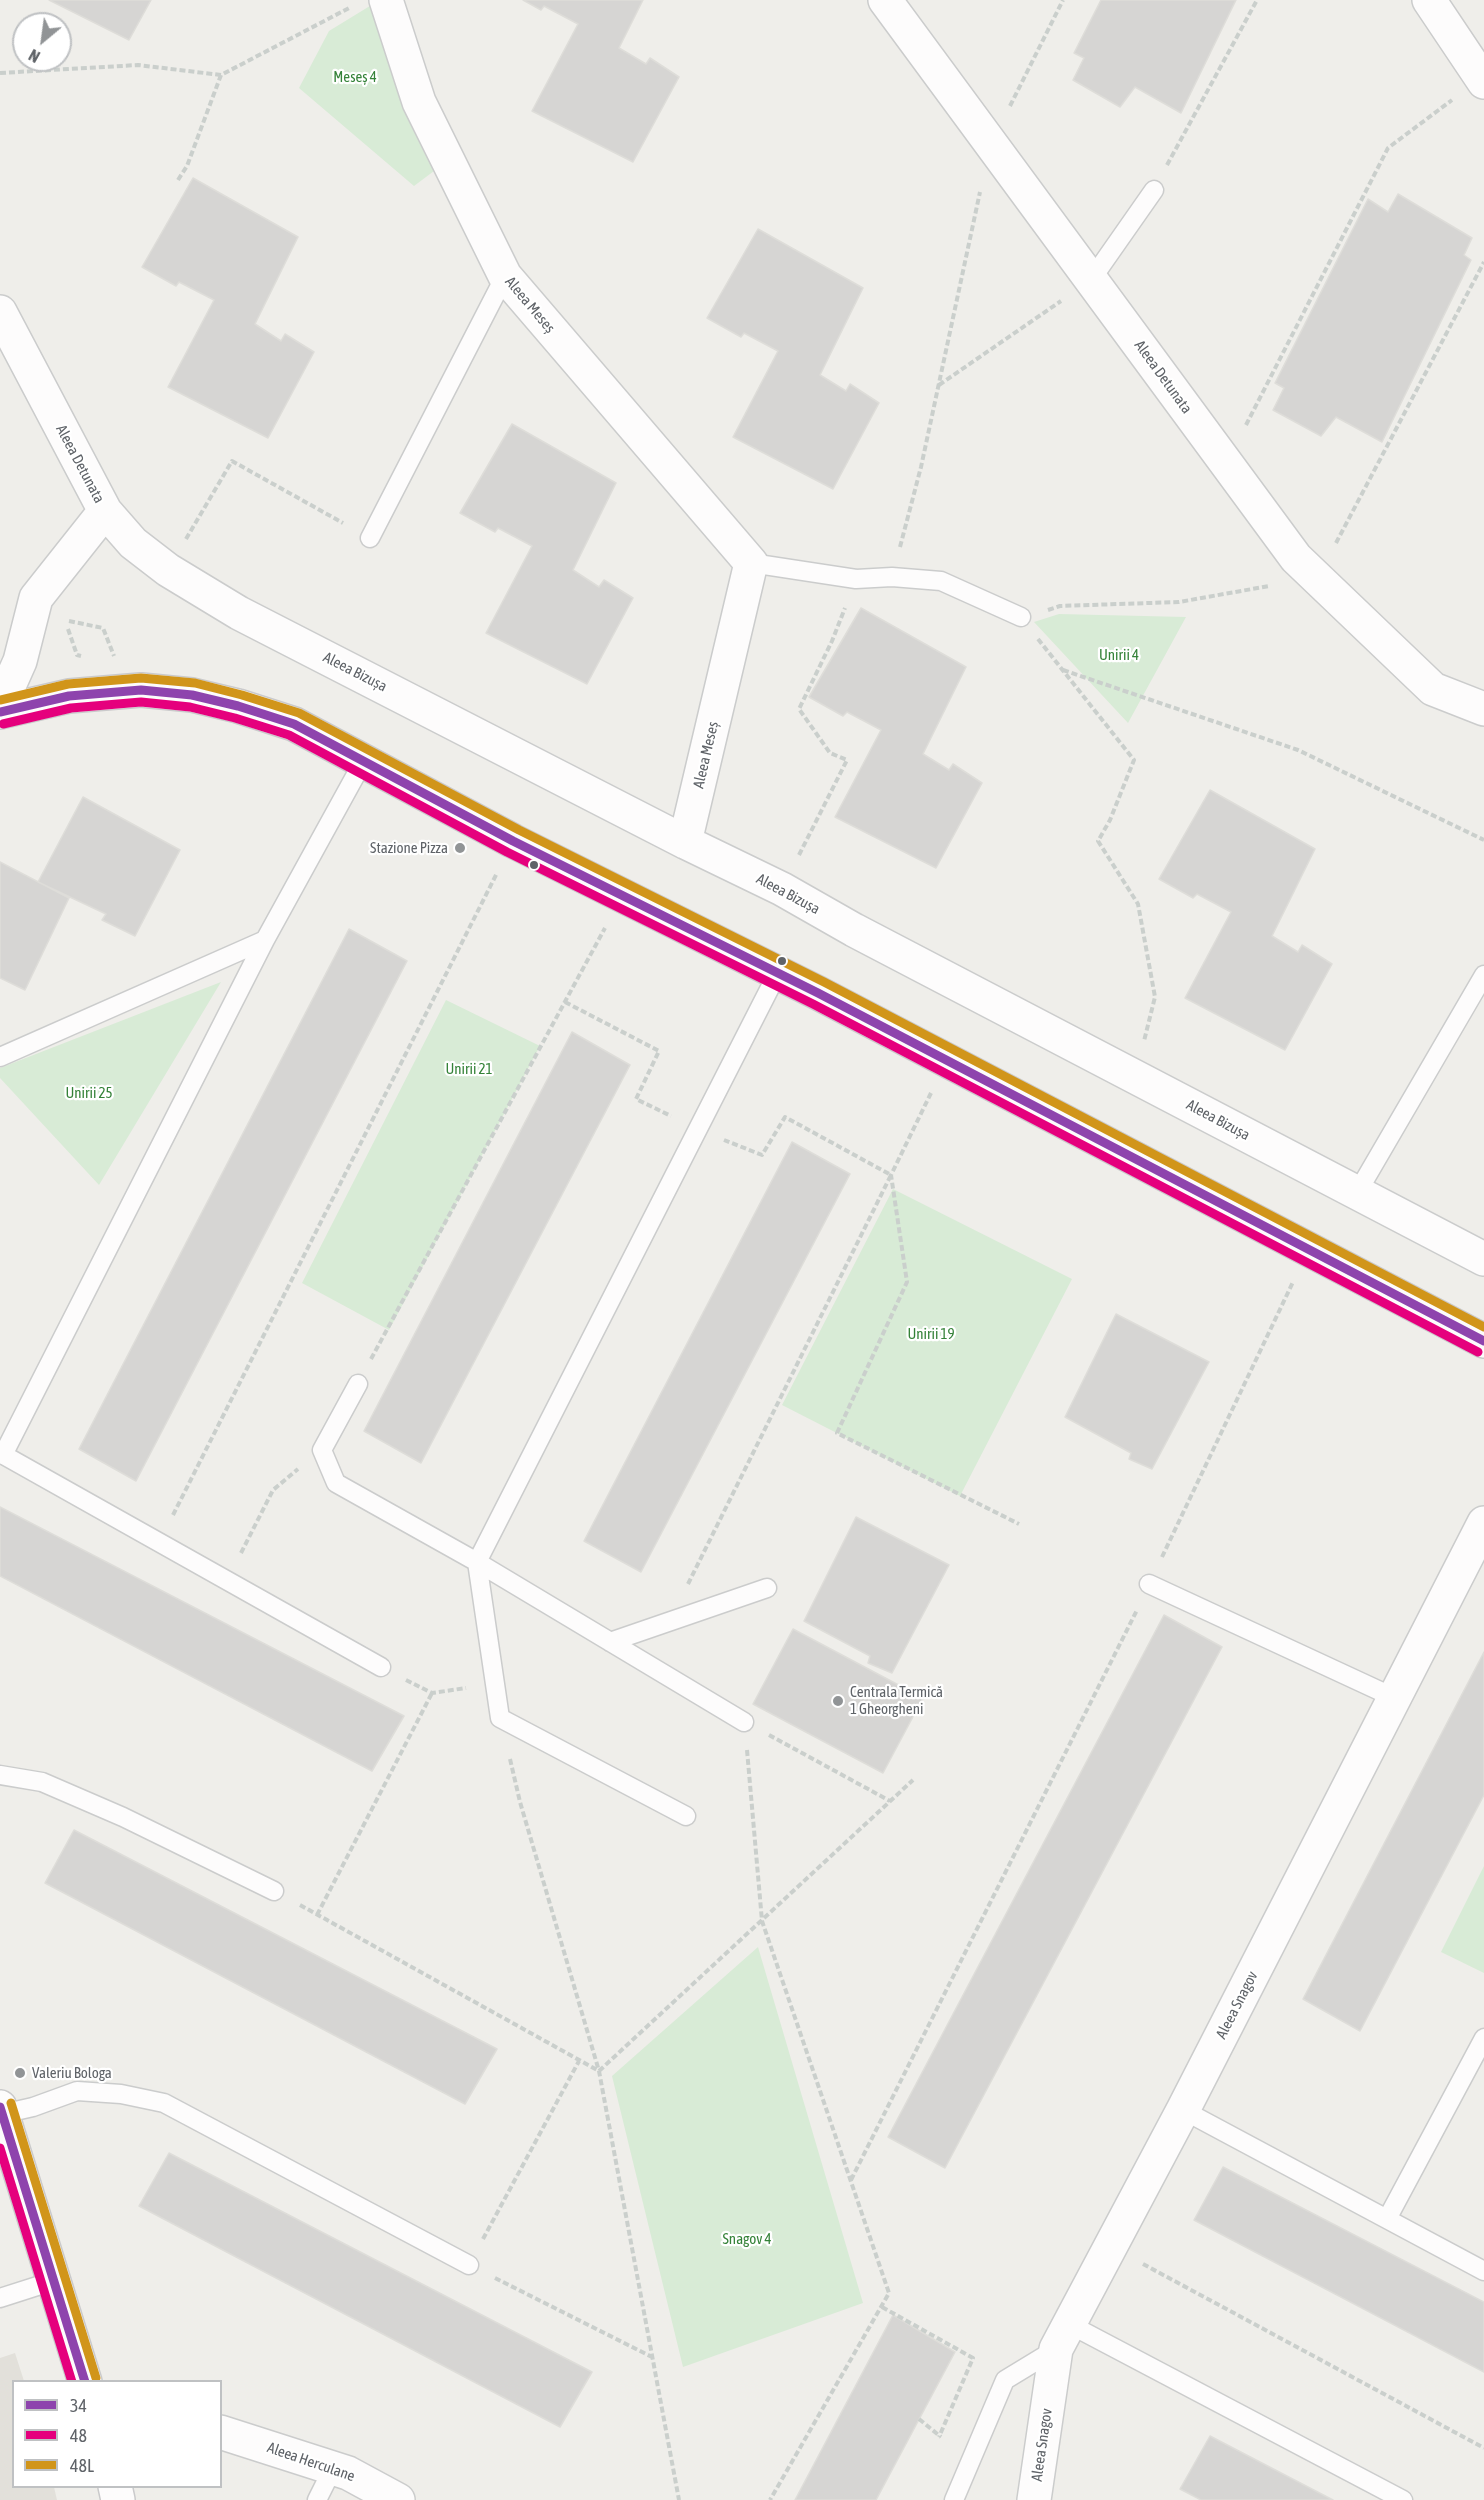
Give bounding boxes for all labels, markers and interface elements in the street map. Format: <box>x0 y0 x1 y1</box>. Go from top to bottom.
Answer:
north arrow <box>12 12 72 72</box>
text: N <box>26 46 43 66</box>
park label: Meseș 4 <box>333 68 377 86</box>
street label: Aleea Meseș <box>501 273 559 337</box>
street label: Aleea Detunata <box>1130 337 1196 417</box>
street label: Aleea Detunata <box>52 422 108 506</box>
park label: Unirii 4 <box>1099 646 1139 664</box>
street label: Aleea Bizușa <box>320 648 390 696</box>
street label: Aleea Meseș <box>690 720 722 790</box>
place label: Stazione Pizza <box>370 839 448 857</box>
marker: Stazione Pizza <box>453 841 467 855</box>
unlabelled marker <box>528 859 540 871</box>
street label: Aleea Bizușa <box>753 870 823 918</box>
unlabelled marker <box>776 955 788 967</box>
park label: Unirii 21 <box>445 1060 493 1078</box>
park label: Unirii 25 <box>65 1084 113 1102</box>
street label: Aleea Bizușa <box>1183 1096 1253 1144</box>
park label: Unirii 19 <box>907 1325 955 1343</box>
place label: Centrala Termică 1 Gheorgheni <box>850 1683 943 1718</box>
marker: Centrala Termică 1 Gheorgheni <box>831 1694 845 1708</box>
street label: Aleea Snagov <box>1212 1968 1262 2042</box>
place label: Valeriu Bologa <box>32 2064 112 2082</box>
marker: Valeriu Bologa <box>13 2066 27 2080</box>
park label: Snagov 4 <box>723 2230 771 2248</box>
legend <box>12 2380 222 2488</box>
text: 34 <box>70 2395 87 2416</box>
street label: Aleea Snagov <box>1028 2407 1056 2483</box>
text: 48 <box>70 2425 87 2446</box>
street label: Aleea Herculane <box>265 2439 357 2485</box>
text: 48L <box>70 2455 94 2476</box>

